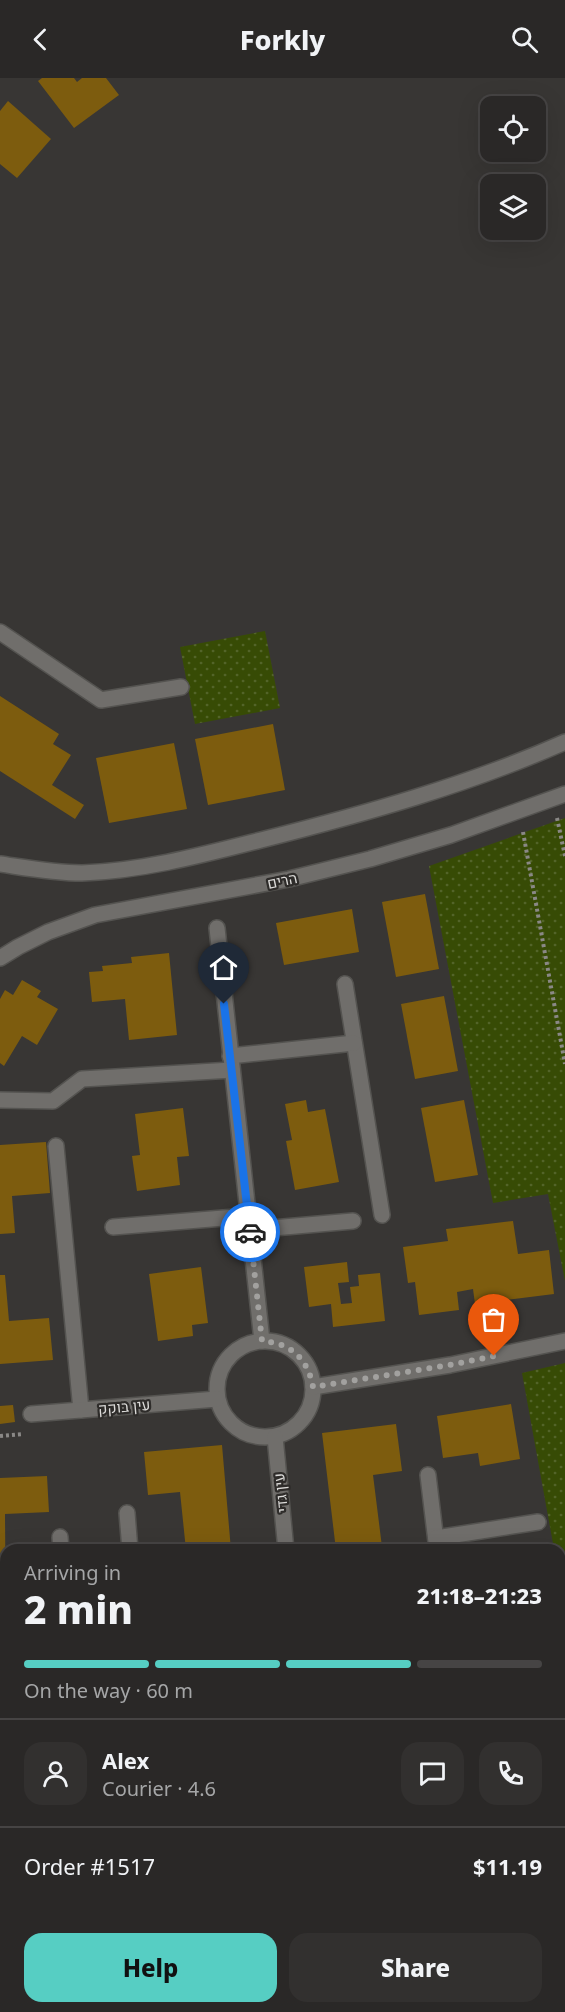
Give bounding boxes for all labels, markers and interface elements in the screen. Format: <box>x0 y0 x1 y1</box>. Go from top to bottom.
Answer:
text: Forkly <box>240 21 325 58</box>
icon: back <box>24 23 57 56</box>
icon: search <box>508 23 541 56</box>
map controls <box>480 96 546 240</box>
button: locate <box>480 96 546 162</box>
button: layers <box>480 174 546 240</box>
street label: הרים <box>265 867 299 893</box>
pin <box>198 942 249 1004</box>
icon: home <box>207 951 240 984</box>
courier <box>220 1202 280 1262</box>
icon: car <box>234 1216 267 1249</box>
pin <box>468 1294 519 1356</box>
icon: bag <box>477 1303 510 1336</box>
street label: עין בוקק <box>97 1394 151 1418</box>
street label: עין גדי <box>268 1472 292 1514</box>
text: Arriving in <box>24 1559 121 1586</box>
text: 21:18–21:23 <box>417 1580 542 1610</box>
text: 2 min <box>24 1582 133 1635</box>
text: On the way · 60 m <box>24 1677 193 1704</box>
button: person <box>24 1742 87 1805</box>
button: chat <box>401 1742 464 1805</box>
button: phone <box>479 1742 542 1805</box>
text: Alex <box>102 1745 149 1775</box>
text: Courier · 4.6 <box>102 1775 216 1802</box>
text: Order #1517 <box>24 1851 155 1881</box>
text: $11.19 <box>473 1851 542 1881</box>
button: Help <box>24 1933 277 2002</box>
button: Share <box>289 1933 542 2002</box>

